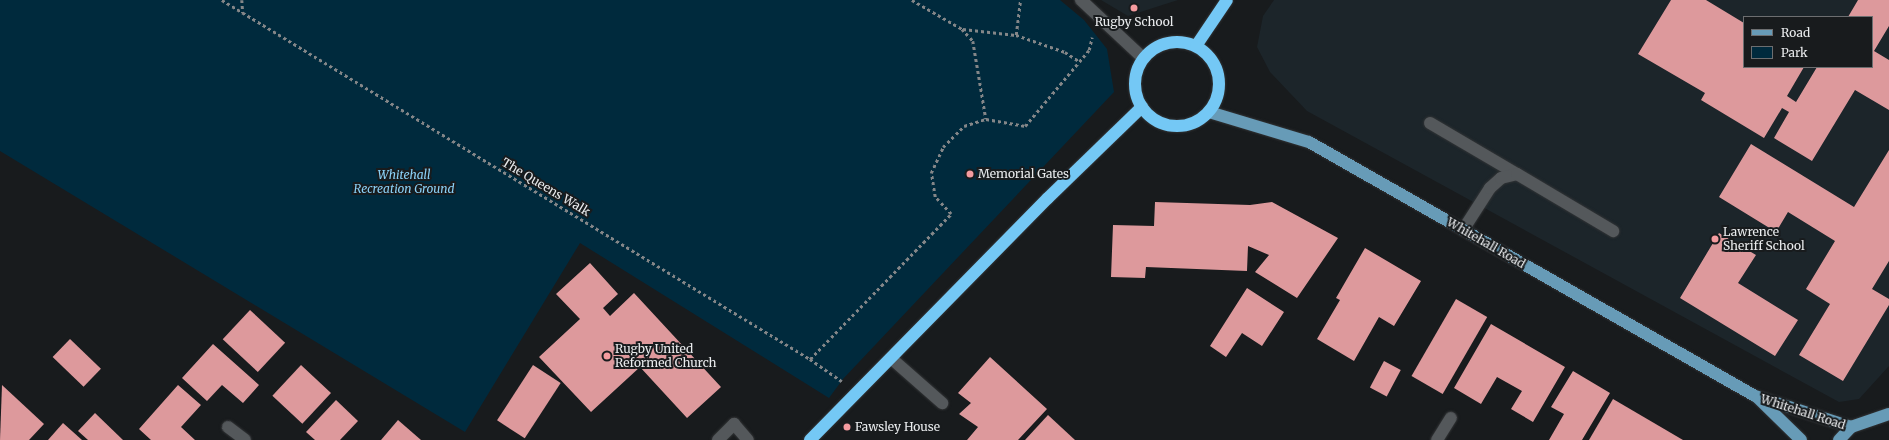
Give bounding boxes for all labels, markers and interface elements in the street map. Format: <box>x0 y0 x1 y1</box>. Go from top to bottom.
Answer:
marker: Rugby School <box>1129 3 1139 13</box>
place label: Rugby School <box>1095 15 1173 29</box>
legend <box>1743 16 1873 68</box>
text: Road <box>1781 25 1810 40</box>
text: Park <box>1781 45 1808 60</box>
street label: The Queens Walk <box>499 155 593 219</box>
place label: Memorial Gates <box>978 167 1069 181</box>
park label: Whitehall Recreation Ground <box>353 168 455 196</box>
marker: Memorial Gates <box>965 169 975 179</box>
street label: Whitehall Road <box>1444 215 1528 271</box>
place label: Lawrence Sheriff School <box>1723 225 1805 253</box>
marker: Lawrence Sheriff School <box>1710 234 1720 244</box>
place label: Rugby United Reformed Church <box>615 342 716 370</box>
marker: Rugby United Reformed Church <box>602 351 612 361</box>
street label: Whitehall Road <box>1759 392 1847 432</box>
place label: Fawsley House <box>855 420 940 434</box>
marker: Fawsley House <box>842 422 852 432</box>

